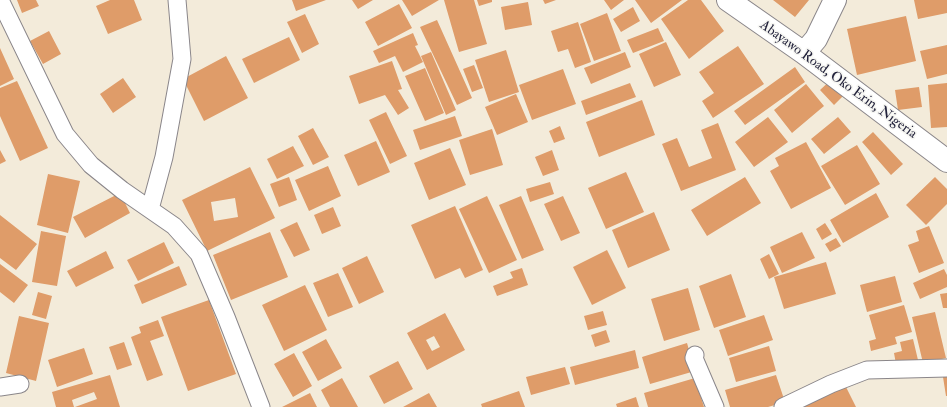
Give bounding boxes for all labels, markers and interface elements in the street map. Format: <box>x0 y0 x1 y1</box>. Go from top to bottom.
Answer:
street label: Abayawo Road, Oko Erin, Nigeria <box>756 17 920 143</box>

